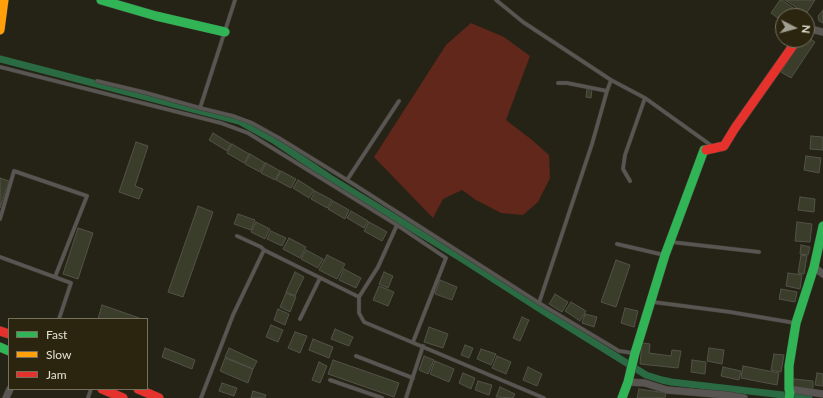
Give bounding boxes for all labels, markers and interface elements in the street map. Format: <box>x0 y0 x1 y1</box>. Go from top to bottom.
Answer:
north arrow <box>775 8 815 48</box>
text: N <box>800 24 813 34</box>
legend <box>8 318 148 390</box>
text: Fast <box>46 327 67 342</box>
text: Slow <box>46 347 71 362</box>
text: Jam <box>46 367 67 382</box>

